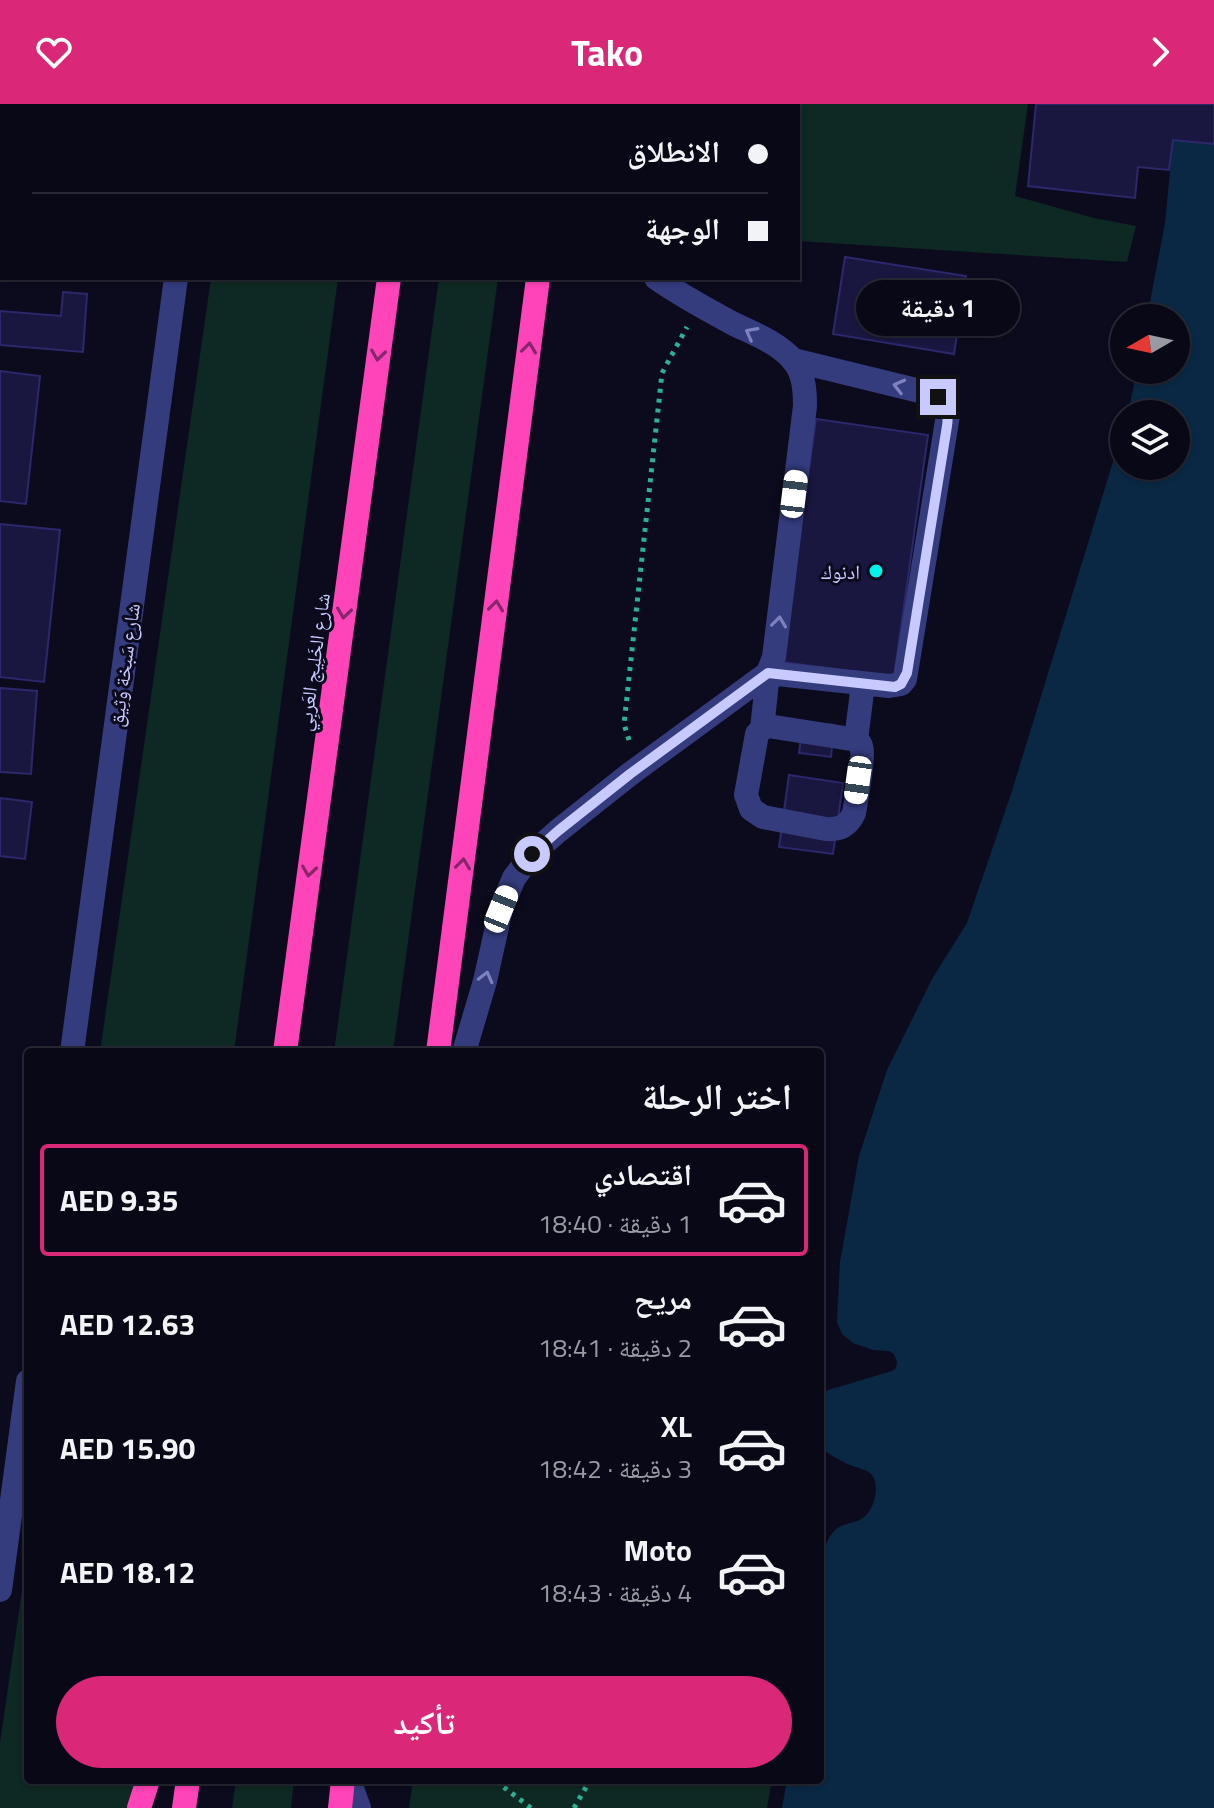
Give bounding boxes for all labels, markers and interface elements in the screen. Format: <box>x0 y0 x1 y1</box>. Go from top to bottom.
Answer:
text: Tako <box>571 25 643 80</box>
icon: heart <box>32 30 76 74</box>
icon: forward <box>1138 30 1182 74</box>
text: الانطلاق <box>627 128 720 174</box>
text: الوجهة <box>645 205 720 251</box>
callout: 1 دقيقة <box>856 281 1020 337</box>
text: 1 دقيقة <box>901 288 975 327</box>
north arrow <box>1110 304 1190 384</box>
map controls <box>1110 304 1190 480</box>
one-way arrow <box>745 328 760 343</box>
one-way arrow <box>520 341 537 355</box>
one-way arrow <box>370 349 387 362</box>
one-way arrow <box>893 378 906 395</box>
route end <box>920 379 956 415</box>
button: layers <box>1110 400 1190 480</box>
car <box>779 469 809 519</box>
place label: ادنوك <box>821 556 860 587</box>
marker: ادنوك <box>867 562 885 580</box>
street label: شارع الخَلِيج العَربِي <box>288 591 339 733</box>
one-way arrow <box>487 599 504 613</box>
street label: شارع سَبخة وَثِيق <box>100 601 148 729</box>
one-way arrow <box>336 606 353 620</box>
one-way arrow <box>770 615 787 629</box>
car <box>843 755 873 805</box>
route start <box>514 836 550 872</box>
one-way arrow <box>454 857 471 870</box>
one-way arrow <box>301 864 318 878</box>
car <box>481 882 521 936</box>
one-way arrow <box>476 971 493 984</box>
text: اختر الرحلة <box>642 1068 792 1123</box>
text: اقتصادي <box>594 1151 692 1197</box>
icon: car <box>716 1164 788 1236</box>
text: AED 9.35 <box>60 1177 179 1223</box>
text: 1 دقيقة · 18:40 <box>538 1204 692 1243</box>
text: مريح <box>634 1275 692 1321</box>
icon: car <box>716 1288 788 1360</box>
text: AED 12.63 <box>60 1301 195 1347</box>
text: 2 دقيقة · 18:41 <box>538 1328 692 1367</box>
text: XL <box>661 1403 692 1449</box>
icon: car <box>716 1412 788 1484</box>
text: AED 15.90 <box>60 1425 195 1471</box>
text: 3 دقيقة · 18:42 <box>538 1449 692 1488</box>
text: Moto <box>624 1527 692 1573</box>
icon: car <box>716 1536 788 1608</box>
text: AED 18.12 <box>60 1549 195 1595</box>
text: 4 دقيقة · 18:43 <box>538 1573 692 1612</box>
button: تأكيد <box>56 1676 792 1768</box>

